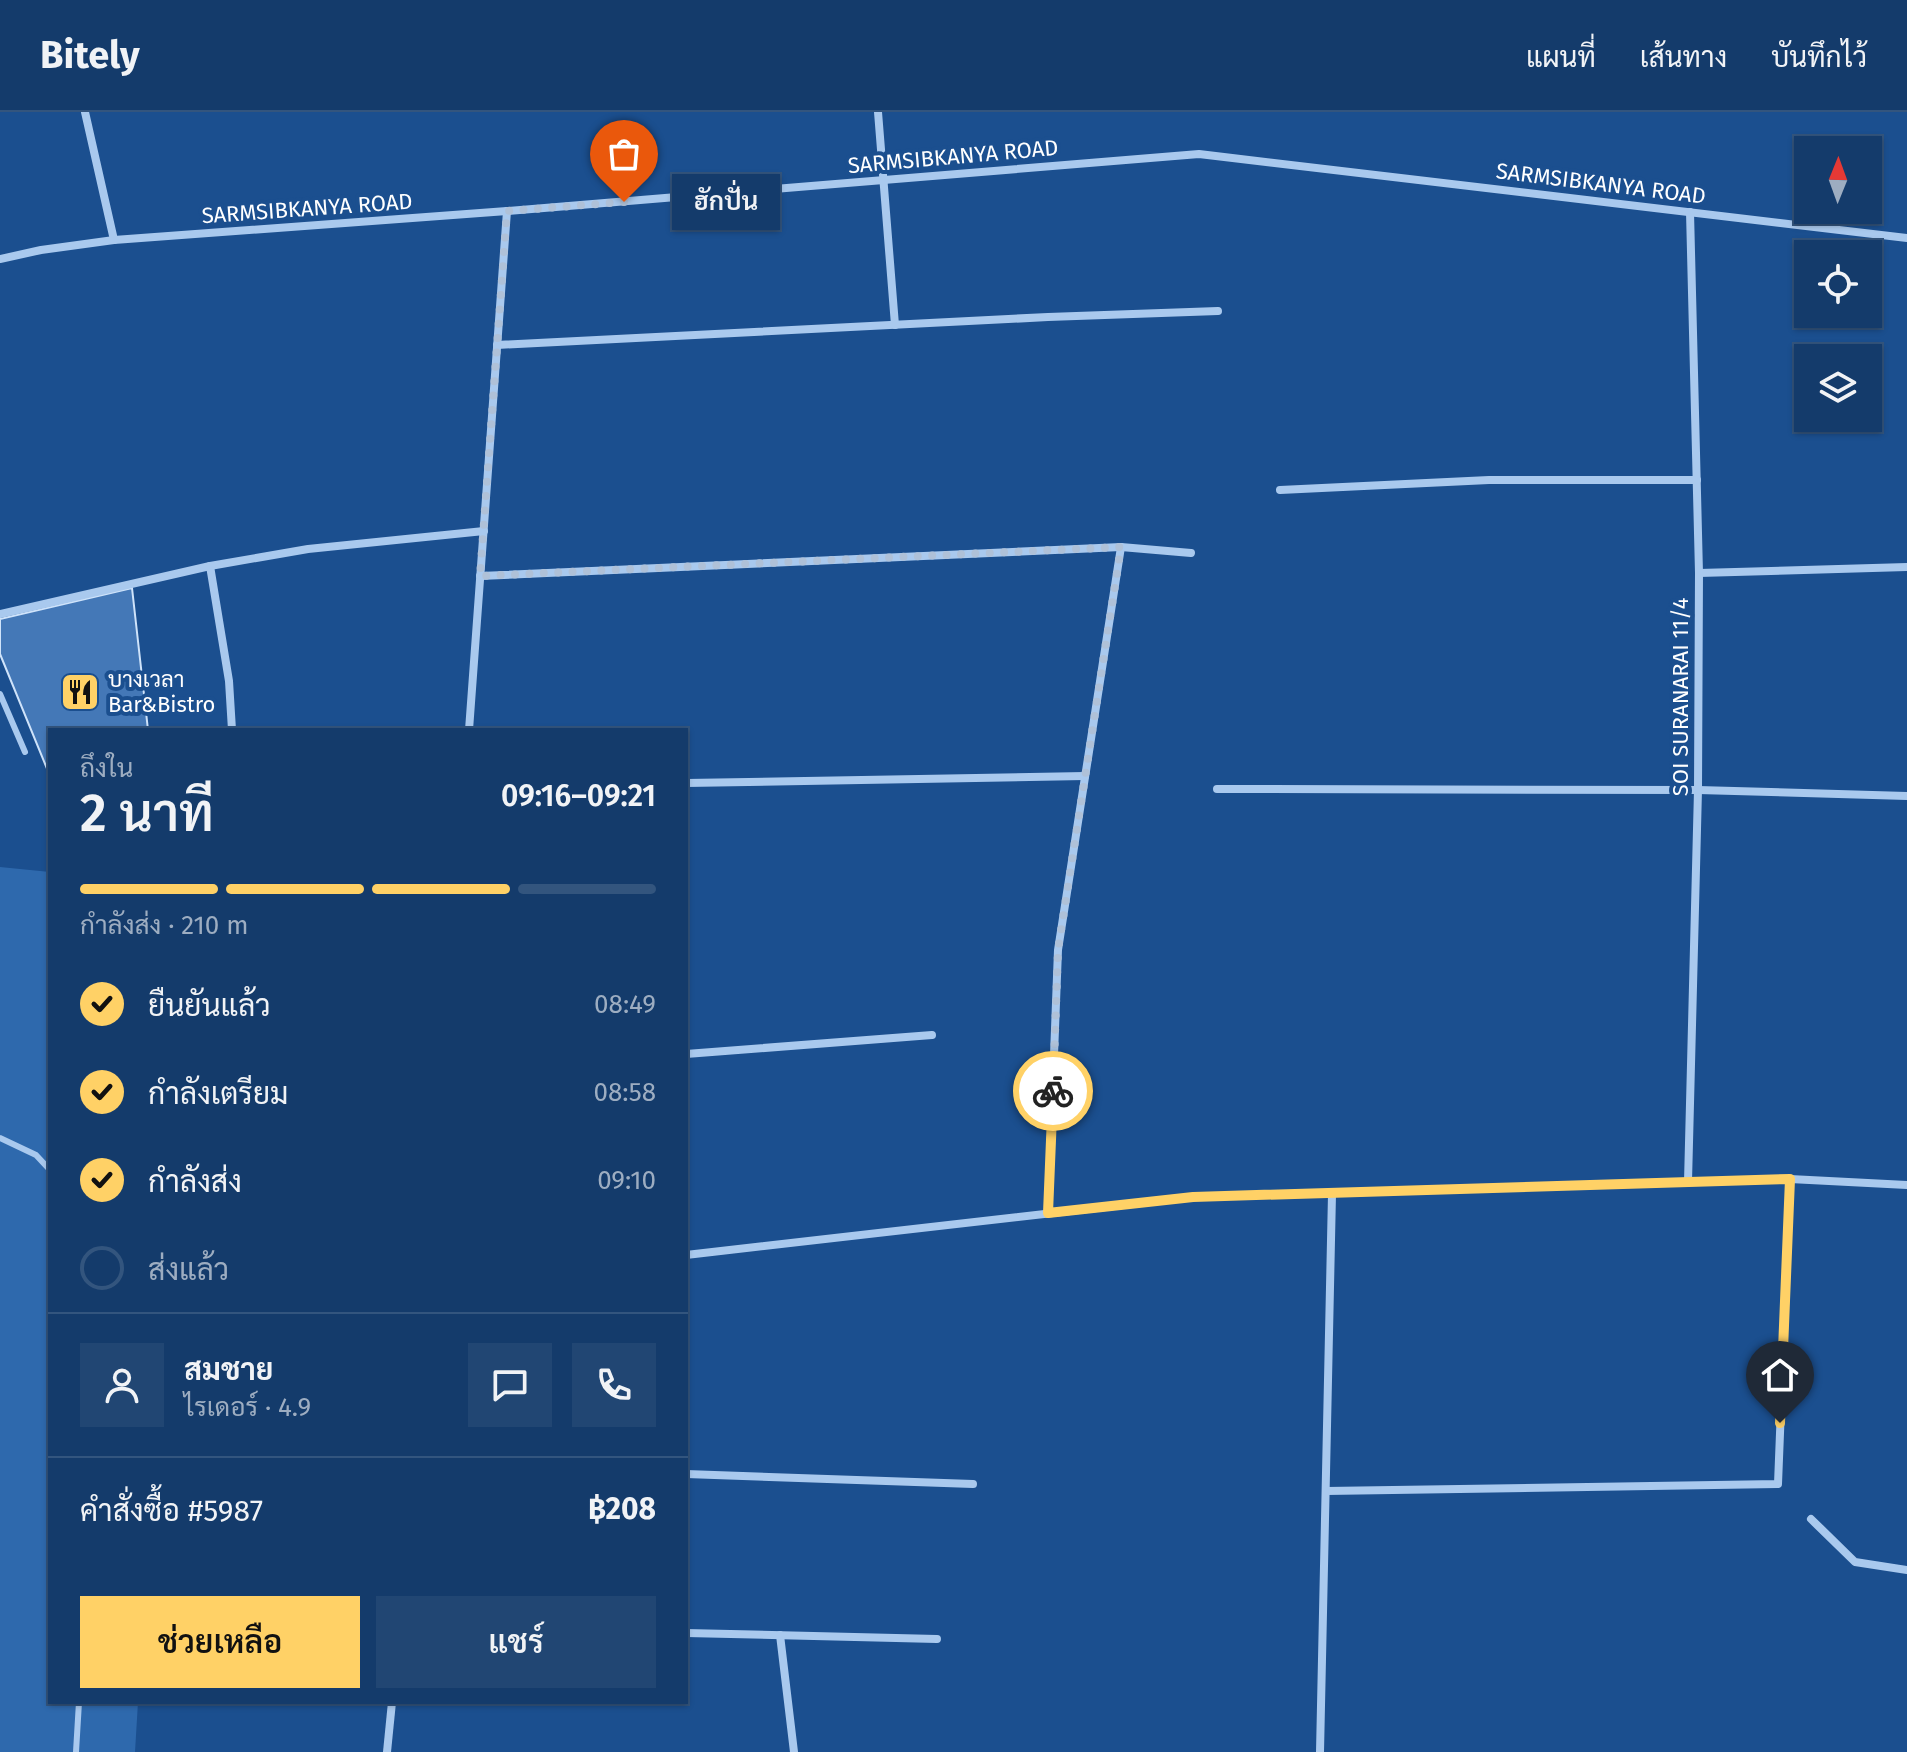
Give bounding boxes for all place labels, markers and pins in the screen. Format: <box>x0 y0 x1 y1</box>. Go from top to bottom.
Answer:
pin <box>590 120 658 202</box>
callout: ฮักปั่น <box>672 174 780 230</box>
place label: บางเวลา Bar&Bistro <box>108 666 215 718</box>
restaurant icon: บางเวลา Bar&Bistro <box>59 671 101 713</box>
pin <box>1746 1341 1814 1423</box>

